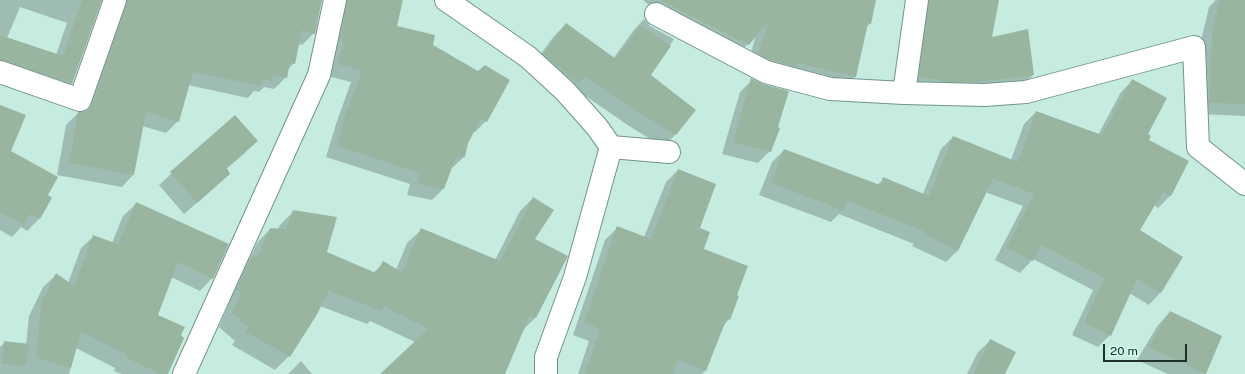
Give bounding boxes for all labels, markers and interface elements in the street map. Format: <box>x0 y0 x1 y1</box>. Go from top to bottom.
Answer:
scale bar <box>1105 336 1189 362</box>
text: 20 m <box>1110 344 1138 358</box>

